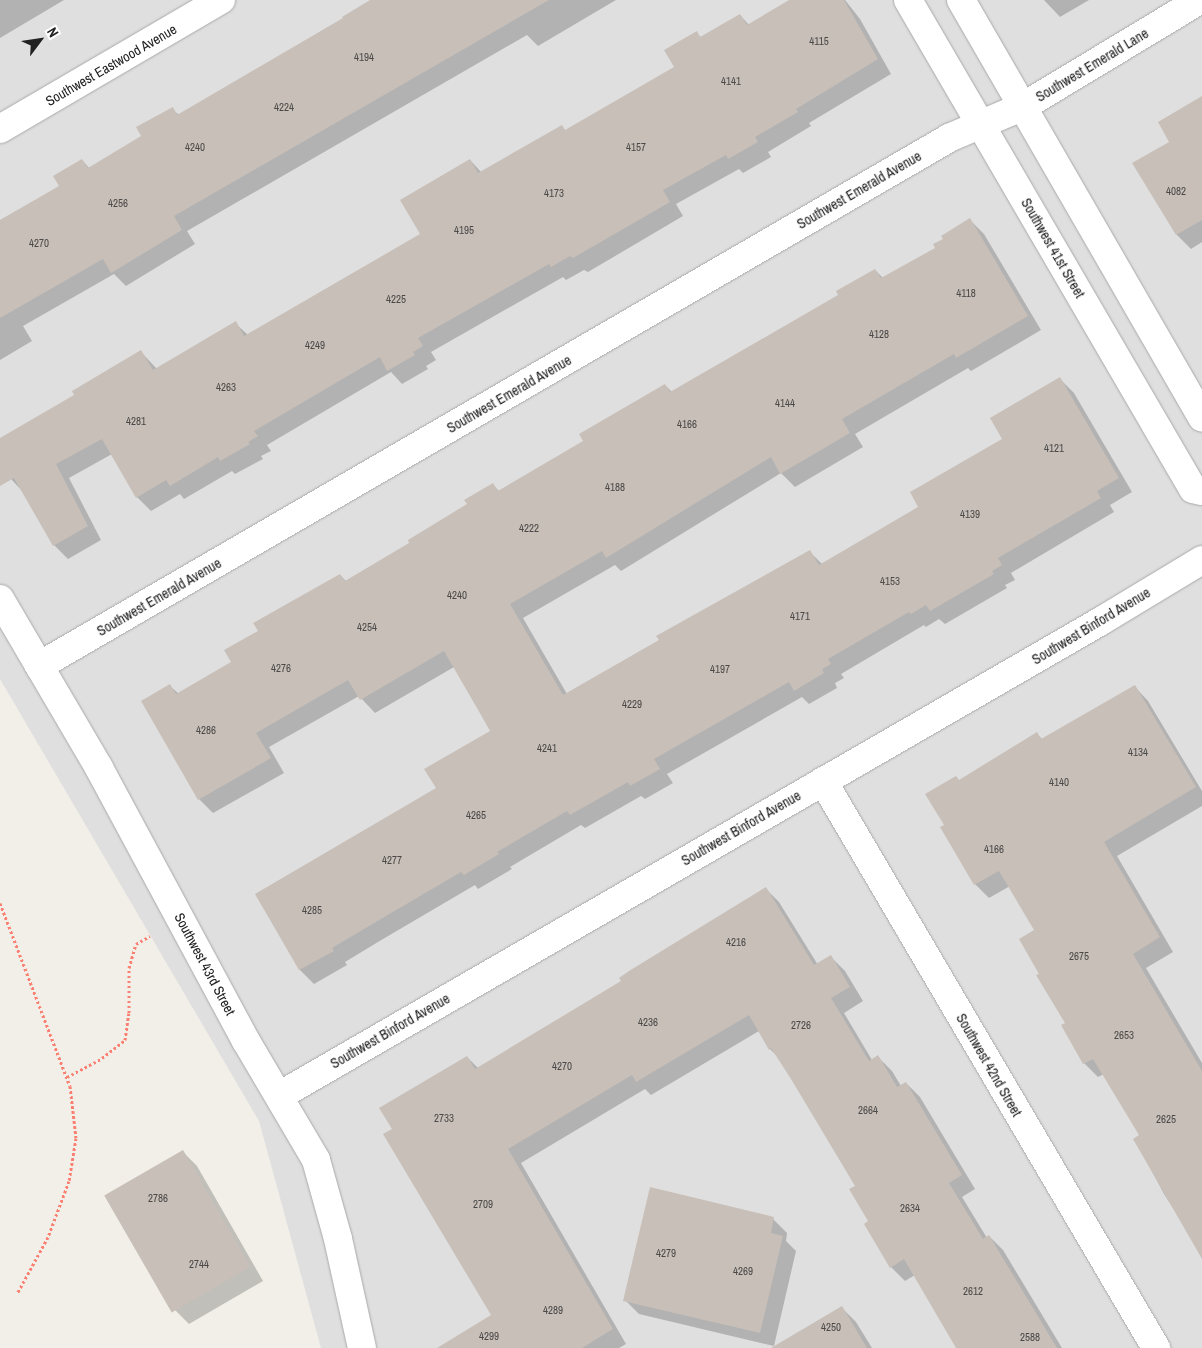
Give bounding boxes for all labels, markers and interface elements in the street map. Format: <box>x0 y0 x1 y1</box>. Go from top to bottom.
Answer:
north arrow <box>15 15 65 65</box>
street label: Southwest Eastwood Avenue <box>42 20 180 110</box>
text: N <box>43 24 63 40</box>
street label: Southwest Emerald Lane <box>1033 25 1151 105</box>
house number: 4115 <box>809 34 829 48</box>
house number: 4194 <box>354 50 374 64</box>
house number: 4141 <box>721 74 741 88</box>
house number: 4224 <box>274 100 294 114</box>
house number: 4240 <box>185 140 205 154</box>
house number: 4157 <box>626 140 646 154</box>
street label: Southwest Emerald Avenue <box>794 147 924 233</box>
house number: 4082 <box>1166 184 1186 198</box>
house number: 4173 <box>544 186 564 200</box>
street label: Southwest 41st Street <box>1018 195 1088 301</box>
house number: 4256 <box>108 196 128 210</box>
house number: 4195 <box>454 223 474 237</box>
house number: 4270 <box>29 236 49 250</box>
house number: 4118 <box>956 286 976 300</box>
house number: 4225 <box>386 292 406 306</box>
house number: 4128 <box>869 327 889 341</box>
house number: 4249 <box>305 338 325 352</box>
street label: Southwest Emerald Avenue <box>444 351 574 437</box>
house number: 4263 <box>216 380 236 394</box>
house number: 4144 <box>775 396 795 410</box>
house number: 4281 <box>126 414 146 428</box>
house number: 4166 <box>677 417 697 431</box>
house number: 4121 <box>1044 441 1064 455</box>
house number: 4188 <box>605 480 625 494</box>
house number: 4139 <box>960 507 980 521</box>
house number: 4222 <box>519 521 539 535</box>
street label: Southwest Emerald Avenue <box>94 554 224 640</box>
house number: 4153 <box>880 574 900 588</box>
street label: Southwest Binford Avenue <box>1028 584 1154 668</box>
house number: 4240 <box>447 588 467 602</box>
house number: 4171 <box>790 609 810 623</box>
house number: 4254 <box>357 620 377 634</box>
house number: 4276 <box>271 661 291 675</box>
house number: 4197 <box>710 662 730 676</box>
house number: 4229 <box>622 697 642 711</box>
house number: 4286 <box>196 723 216 737</box>
house number: 4241 <box>537 741 557 755</box>
house number: 4134 <box>1128 745 1148 759</box>
house number: 4140 <box>1049 775 1069 789</box>
street label: Southwest Binford Avenue <box>678 787 804 869</box>
house number: 4265 <box>466 808 486 822</box>
house number: 4166 <box>984 842 1004 856</box>
house number: 4277 <box>382 853 402 867</box>
house number: 4285 <box>302 903 322 917</box>
street label: Southwest 43rd Street <box>171 910 239 1018</box>
house number: 4216 <box>726 935 746 949</box>
house number: 2675 <box>1069 949 1089 963</box>
street label: Southwest Binford Avenue <box>327 990 453 1072</box>
street label: Southwest 42nd Street <box>953 1011 1025 1119</box>
house number: 4236 <box>638 1015 658 1029</box>
house number: 2726 <box>791 1018 811 1032</box>
house number: 2653 <box>1114 1028 1134 1042</box>
house number: 4270 <box>552 1059 572 1073</box>
house number: 2664 <box>858 1103 878 1117</box>
house number: 2733 <box>434 1111 454 1125</box>
house number: 2625 <box>1156 1112 1176 1126</box>
house number: 2786 <box>148 1191 168 1205</box>
house number: 2709 <box>473 1197 493 1211</box>
house number: 2634 <box>900 1201 920 1215</box>
house number: 4279 <box>656 1246 676 1260</box>
house number: 2744 <box>189 1257 209 1271</box>
house number: 4269 <box>733 1264 753 1278</box>
house number: 2612 <box>963 1284 983 1298</box>
house number: 4289 <box>543 1303 563 1317</box>
house number: 4250 <box>821 1320 841 1334</box>
house number: 4299 <box>479 1329 499 1343</box>
house number: 2588 <box>1020 1330 1040 1344</box>

